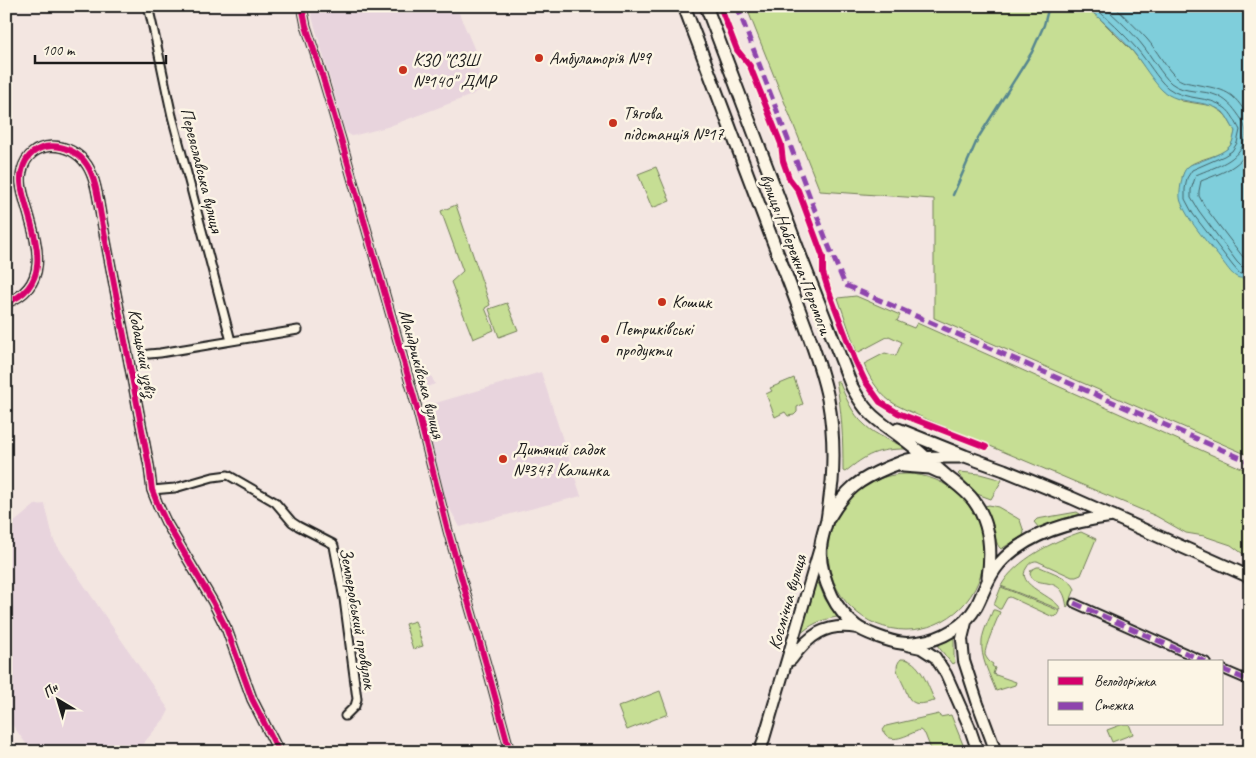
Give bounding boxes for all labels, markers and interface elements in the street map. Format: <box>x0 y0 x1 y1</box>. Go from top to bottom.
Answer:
scale bar <box>35 32 166 64</box>
text: 100 m <box>42 41 76 60</box>
place label: Амбулаторія №9 <box>549 47 653 69</box>
place label: КЗО "СЗШ №140" ДМР <box>413 49 498 92</box>
marker: Амбулаторія №9 <box>533 52 545 64</box>
marker: КЗО "СЗШ №140" ДМР <box>397 64 409 76</box>
place label: Тягова пiдстанцiя №17 <box>623 102 724 145</box>
street label: Переяславська вулиця <box>176 105 228 236</box>
marker: Тягова пiдстанцiя №17 <box>607 117 619 129</box>
street label: вулиця Набережна Перемоги <box>755 170 837 338</box>
place label: Кошик <box>672 291 713 313</box>
marker: Кошик <box>656 296 668 308</box>
street label: Кодацький узвіз <box>123 307 163 401</box>
street label: Мандриківська вулиця <box>394 307 450 442</box>
place label: Петриківські продукти <box>615 318 696 361</box>
marker: Петриківські продукти <box>599 333 611 345</box>
place label: Дитячий садок №347 Калинка <box>513 438 610 481</box>
marker: Дитячий садок №347 Калинка <box>497 453 509 465</box>
street label: Землеробський провулок <box>335 546 381 692</box>
street label: Космічна вулиця <box>763 551 811 652</box>
legend <box>1048 660 1224 726</box>
text: Велодоріжка <box>1094 672 1157 691</box>
north arrow <box>32 676 82 726</box>
text: Пн <box>39 678 62 701</box>
text: Стежка <box>1094 696 1134 715</box>

